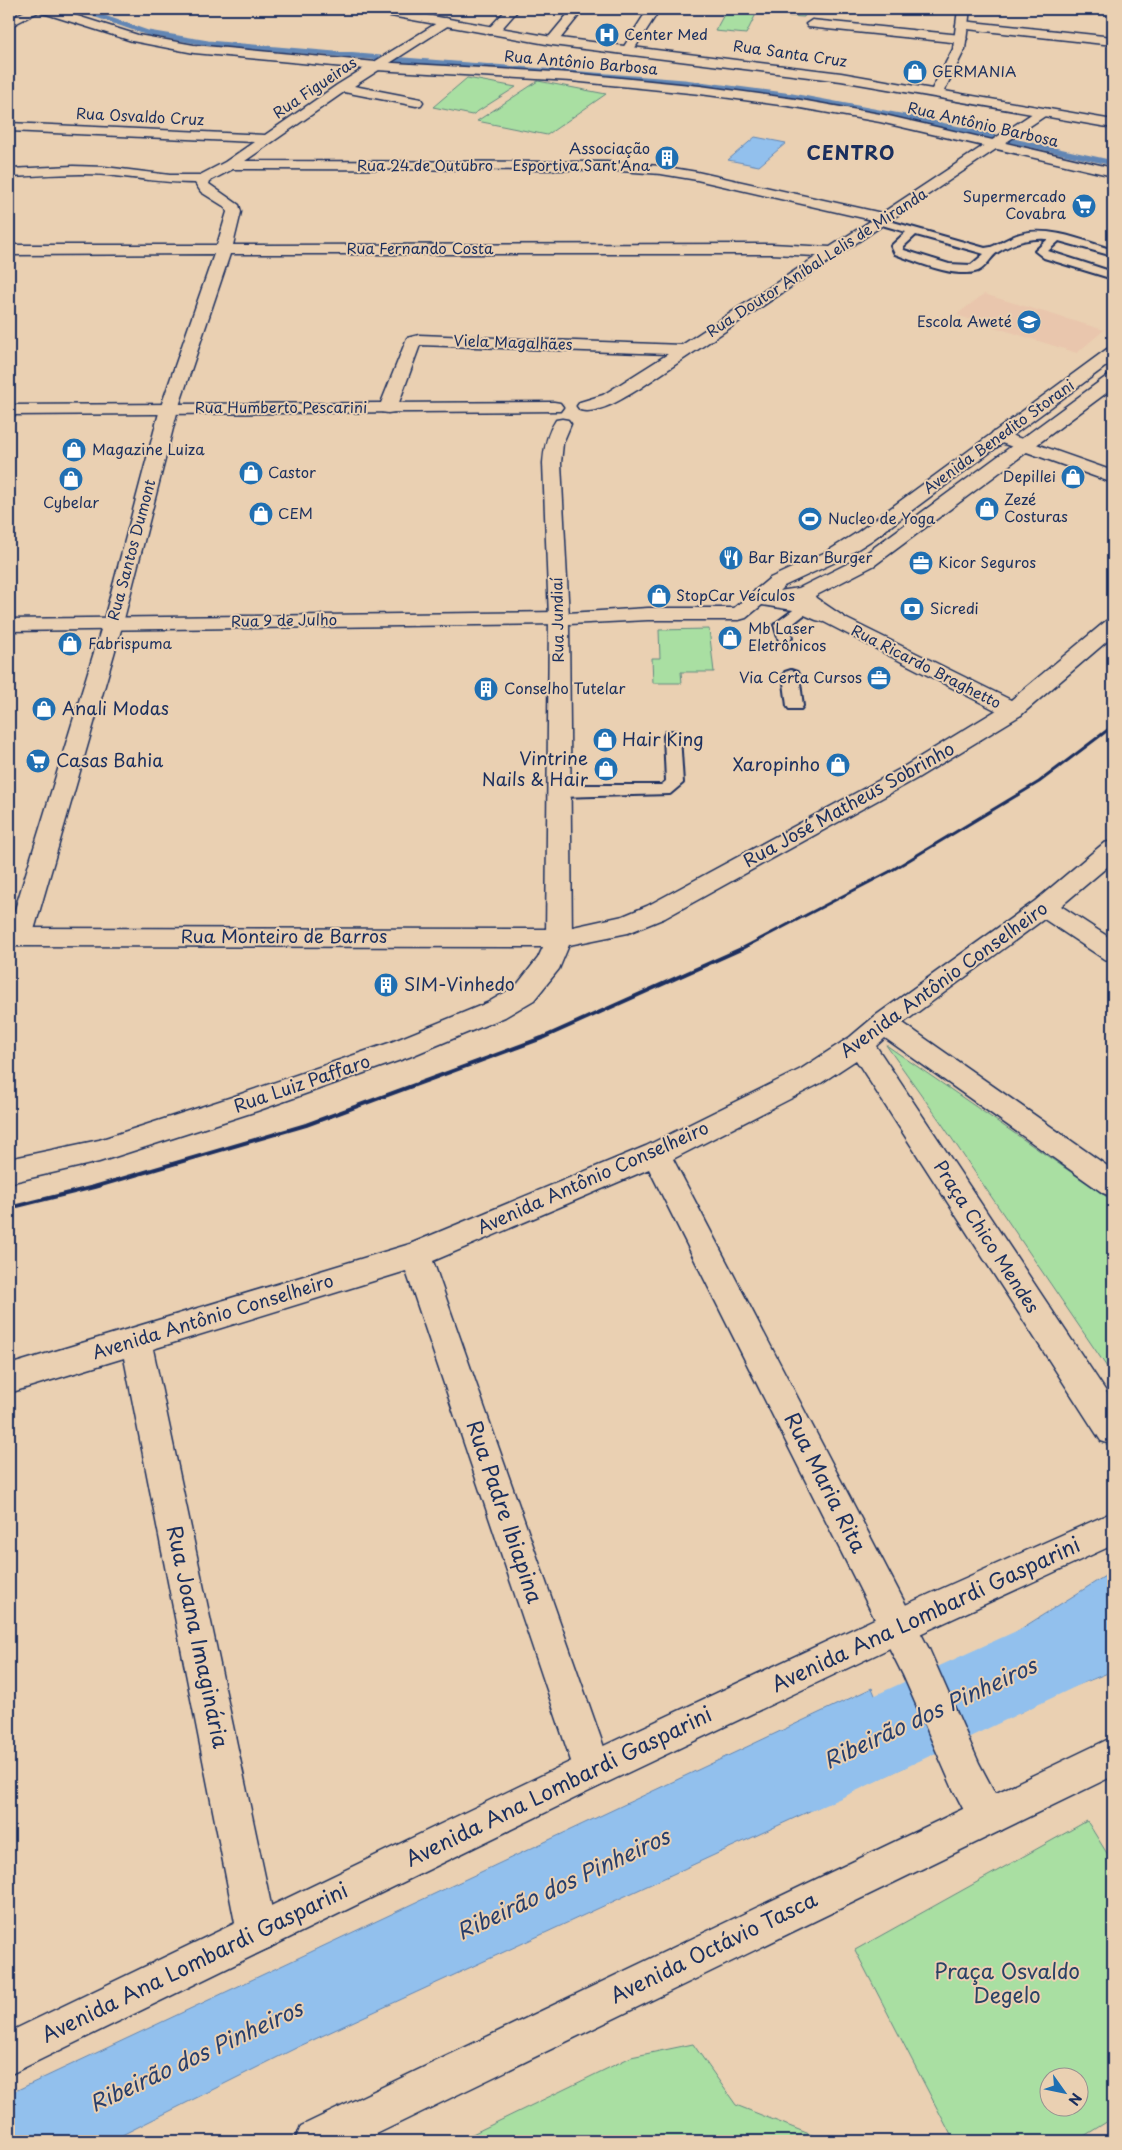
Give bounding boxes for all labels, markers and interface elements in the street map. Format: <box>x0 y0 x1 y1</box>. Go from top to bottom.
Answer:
hospital icon: Center Med <box>594 22 620 48</box>
place label: Center Med <box>624 22 708 45</box>
street label: Rua Santa Cruz <box>732 33 849 72</box>
street label: Rua Antônio Barbosa <box>503 43 660 80</box>
street label: Rua Figueiras <box>268 50 361 123</box>
shop icon: GERMANIA <box>902 59 928 85</box>
place label: GERMANIA <box>932 59 1017 82</box>
street label: Rua Antônio Barbosa <box>906 95 1062 152</box>
street label: Rua Osvaldo Cruz <box>75 101 205 130</box>
place label: Associação Esportiva Sant'Ana <box>512 136 651 176</box>
district label: CENTRO <box>807 138 895 166</box>
building icon: Associação Esportiva Sant'Ana <box>654 145 680 171</box>
street label: Rua 24 de Outubro <box>357 153 493 176</box>
street label: Rua Doutor Aníbal Lelis de Miranda <box>701 181 932 342</box>
place label: Supermercado Covabra <box>963 184 1067 224</box>
supermarket icon: Supermercado Covabra <box>1071 193 1097 219</box>
street label: Rua Fernando Costa <box>346 236 494 259</box>
place label: Escola Aweté <box>917 309 1012 332</box>
school or university icon: Escola Aweté <box>1016 309 1042 335</box>
street label: Viela Magalhães <box>453 328 573 355</box>
street label: Avenida Benedito Storani <box>918 373 1078 498</box>
street label: Rua Humberto Pescarini <box>195 395 367 418</box>
shop icon: Magazine Luiza <box>61 437 87 463</box>
place label: Magazine Luiza <box>92 437 205 460</box>
shop icon: Castor <box>238 460 264 486</box>
place label: Castor <box>268 460 316 483</box>
place label: Depillei <box>1003 464 1056 487</box>
shop icon: Depillei <box>1060 464 1086 490</box>
shop icon: Cybelar <box>58 466 84 492</box>
street label: Rua Santos Dumont <box>101 476 160 623</box>
place label: Zezé Costuras <box>1004 487 1068 527</box>
place label: Cybelar <box>43 490 99 513</box>
shop icon: Zezé Costuras <box>974 496 1000 522</box>
shop icon: CEM <box>248 501 274 527</box>
place label: CEM <box>278 501 313 524</box>
sports icon: Nucleo de Yoga <box>797 506 823 532</box>
place label: Nucleo de Yoga <box>828 506 936 529</box>
restaurant icon: Bar Bizan Burger <box>718 545 744 571</box>
place label: Bar Bizan Burger <box>748 545 872 568</box>
office icon: Kicor Seguros <box>908 550 934 576</box>
place label: Kicor Seguros <box>938 550 1036 573</box>
street label: Rua Jundiaí <box>544 576 569 663</box>
shop icon: StopCar Veículos <box>646 583 672 609</box>
place label: StopCar Veículos <box>676 583 795 606</box>
bank icon: Sicredi <box>899 596 925 622</box>
place label: Sicredi <box>930 596 979 619</box>
street label: Rua 9 de Julho <box>231 607 337 632</box>
place label: Mb Laser Eletrônicos <box>748 616 826 656</box>
street label: Rua Ricardo Braghetto <box>848 618 1006 713</box>
shop icon: Mb Laser Eletrônicos <box>717 625 743 651</box>
shop icon: Fabrispuma <box>57 631 83 657</box>
place label: Fabrispuma <box>88 631 173 654</box>
place label: Via Certa Cursos <box>739 665 862 688</box>
office icon: Via Certa Cursos <box>866 665 892 691</box>
building icon: Conselho Tutelar <box>473 676 499 702</box>
place label: Conselho Tutelar <box>504 676 625 699</box>
place label: Anali Modas <box>62 694 169 721</box>
shop icon: Anali Modas <box>31 696 57 722</box>
place label: Hair King <box>622 725 704 752</box>
shop icon: Hair King <box>592 727 618 753</box>
street label: Rua José Matheus Sobrinho <box>738 734 959 873</box>
place label: Vintrine Nails & Hair <box>482 744 589 792</box>
place label: Casas Bahia <box>56 746 163 773</box>
supermarket icon: Casas Bahia <box>25 748 51 774</box>
place label: Xaropinho <box>733 750 820 777</box>
shop icon: Xaropinho <box>825 752 851 778</box>
shop icon: Vintrine Nails & Hair <box>593 756 619 782</box>
street label: Avenida Antônio Conselheiro <box>834 894 1053 1063</box>
street label: Rua Monteiro de Barros <box>181 922 387 949</box>
place label: SIM-Vinhedo <box>404 970 515 997</box>
building icon: SIM-Vinhedo <box>373 972 399 998</box>
street label: Rua Luiz Paffaro <box>230 1047 373 1119</box>
street label: Avenida Antônio Conselheiro <box>472 1113 712 1240</box>
street label: Praça Chico Mendes <box>928 1154 1047 1318</box>
street label: Avenida Antônio Conselheiro <box>89 1266 336 1365</box>
street label: Rua Maria Rita <box>778 1406 876 1559</box>
street label: Rua Padre Ibiapina <box>460 1416 552 1607</box>
street label: Rua Joana Imaginária <box>160 1522 238 1752</box>
street label: Avenida Ana Lombardi Gasparini <box>765 1527 1085 1699</box>
water label: Ribeirão dos Pinheiros <box>817 1647 1043 1776</box>
street label: Avenida Ana Lombardi Gasparini <box>399 1697 717 1874</box>
water label: Ribeirão dos Pinheiros <box>450 1818 676 1947</box>
street label: Avenida Ana Lombardi Gasparini <box>35 1873 353 2050</box>
street label: Avenida Octávio Tasca <box>604 1882 822 2010</box>
park label: Praça Osvaldo Degelo <box>934 1954 1080 2010</box>
water label: Ribeirão dos Pinheiros <box>83 1990 309 2119</box>
north arrow <box>1040 2068 1090 2118</box>
text: N <box>1063 2089 1087 2110</box>

